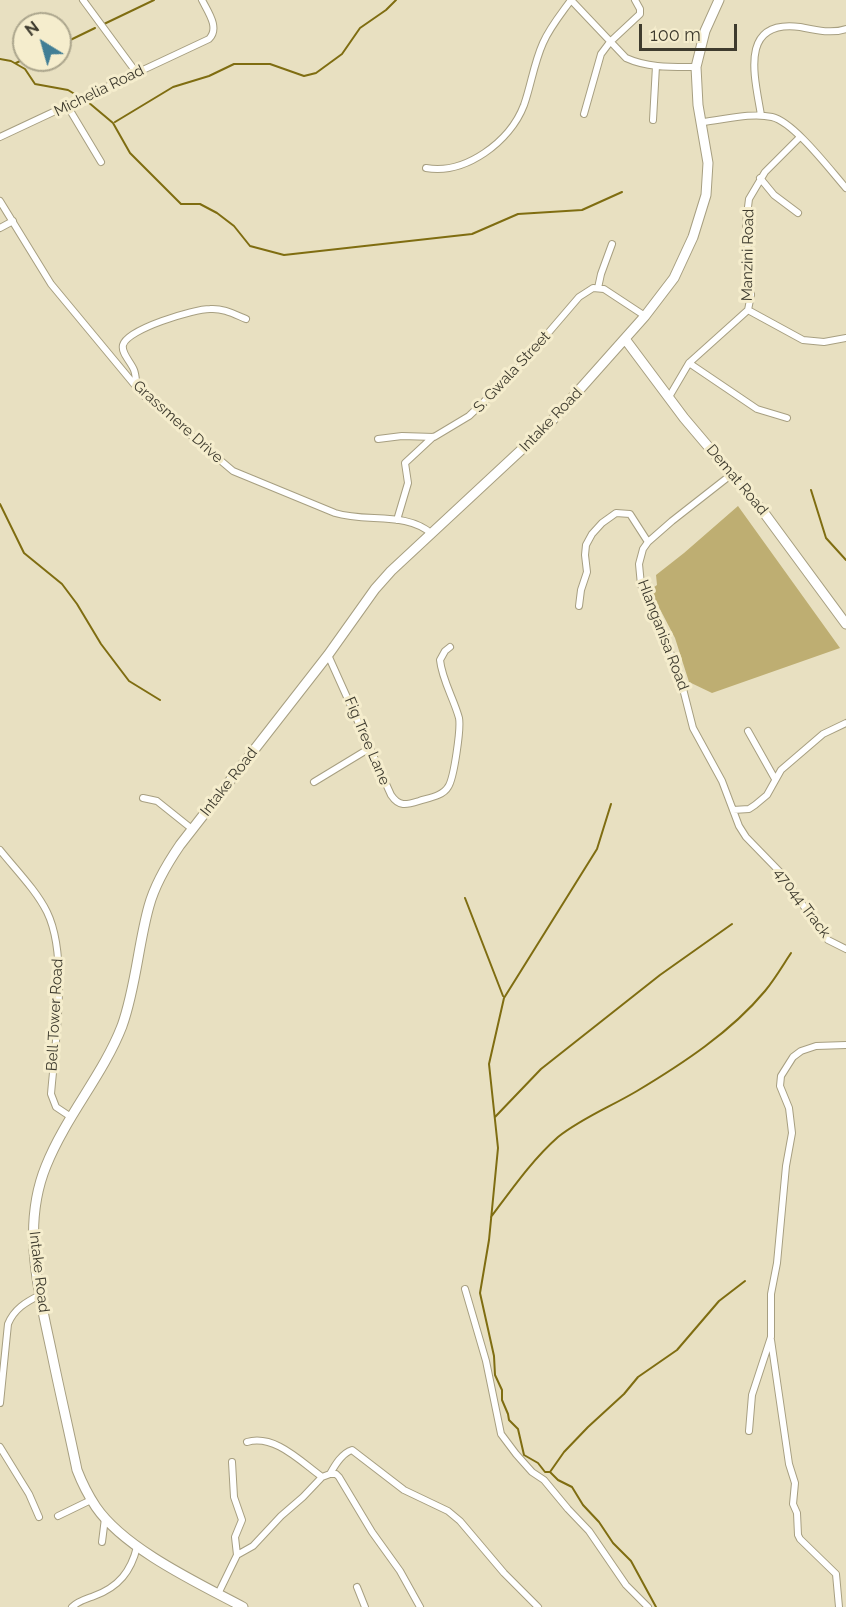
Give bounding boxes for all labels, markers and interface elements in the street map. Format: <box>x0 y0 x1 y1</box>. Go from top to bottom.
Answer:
north arrow <box>12 12 72 72</box>
scale bar <box>642 12 740 50</box>
text: N <box>21 18 43 40</box>
text: 100 m <box>650 24 701 45</box>
street label: Michelia Road <box>51 62 147 120</box>
street label: Manzini Road <box>738 209 758 301</box>
street label: S. Gwala Street <box>470 328 554 416</box>
street label: Grassmere Drive <box>129 377 227 467</box>
street label: Intake Road <box>516 384 586 456</box>
street label: Demat Road <box>702 441 772 519</box>
street label: Hlanganisa Road <box>634 577 692 693</box>
street label: Fig Tree Lane <box>340 694 394 788</box>
street label: Intake Road <box>197 744 261 820</box>
street label: 47044 Track <box>770 864 834 942</box>
street label: Bell Tower Road <box>43 958 67 1072</box>
street label: Intake Road <box>25 1230 53 1314</box>

